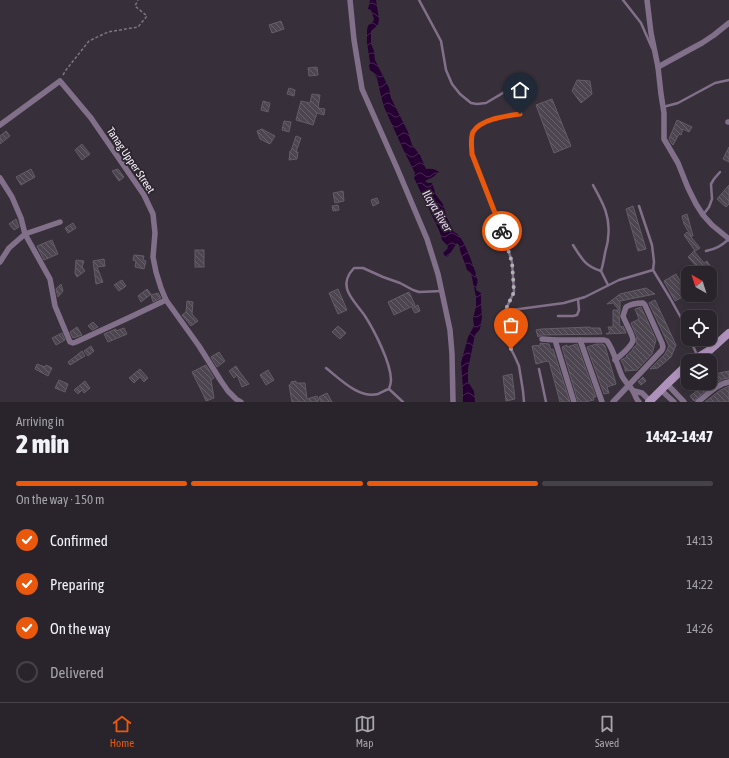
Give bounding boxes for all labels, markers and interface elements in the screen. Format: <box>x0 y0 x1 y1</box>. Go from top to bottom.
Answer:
pin <box>503 73 537 114</box>
icon: home <box>509 79 531 101</box>
street label: Tanag Upper Street <box>105 125 157 195</box>
water label: Ilaya River <box>419 188 455 235</box>
courier <box>482 211 522 251</box>
icon: bike <box>491 220 513 242</box>
north arrow <box>681 266 717 302</box>
map controls <box>681 266 717 390</box>
pin <box>494 308 528 349</box>
button: locate <box>681 310 717 346</box>
icon: bag <box>500 314 522 336</box>
button: layers <box>681 354 717 390</box>
text: Arriving in <box>16 414 64 429</box>
text: 14:42–14:47 <box>646 428 713 445</box>
text: 2 min <box>16 429 69 459</box>
text: On the way · 150 m <box>16 492 104 507</box>
icon: check <box>16 529 38 551</box>
text: Confirmed <box>50 532 108 549</box>
text: 14:13 <box>686 533 713 548</box>
icon: check <box>16 573 38 595</box>
text: Preparing <box>50 576 104 593</box>
text: 14:22 <box>686 577 713 592</box>
icon: check <box>16 617 38 639</box>
text: On the way <box>50 620 111 637</box>
text: 14:26 <box>686 621 713 636</box>
text: Delivered <box>50 664 104 681</box>
tab: Home <box>110 713 134 749</box>
tab: Map <box>354 713 376 749</box>
tab: Saved <box>595 713 619 749</box>

